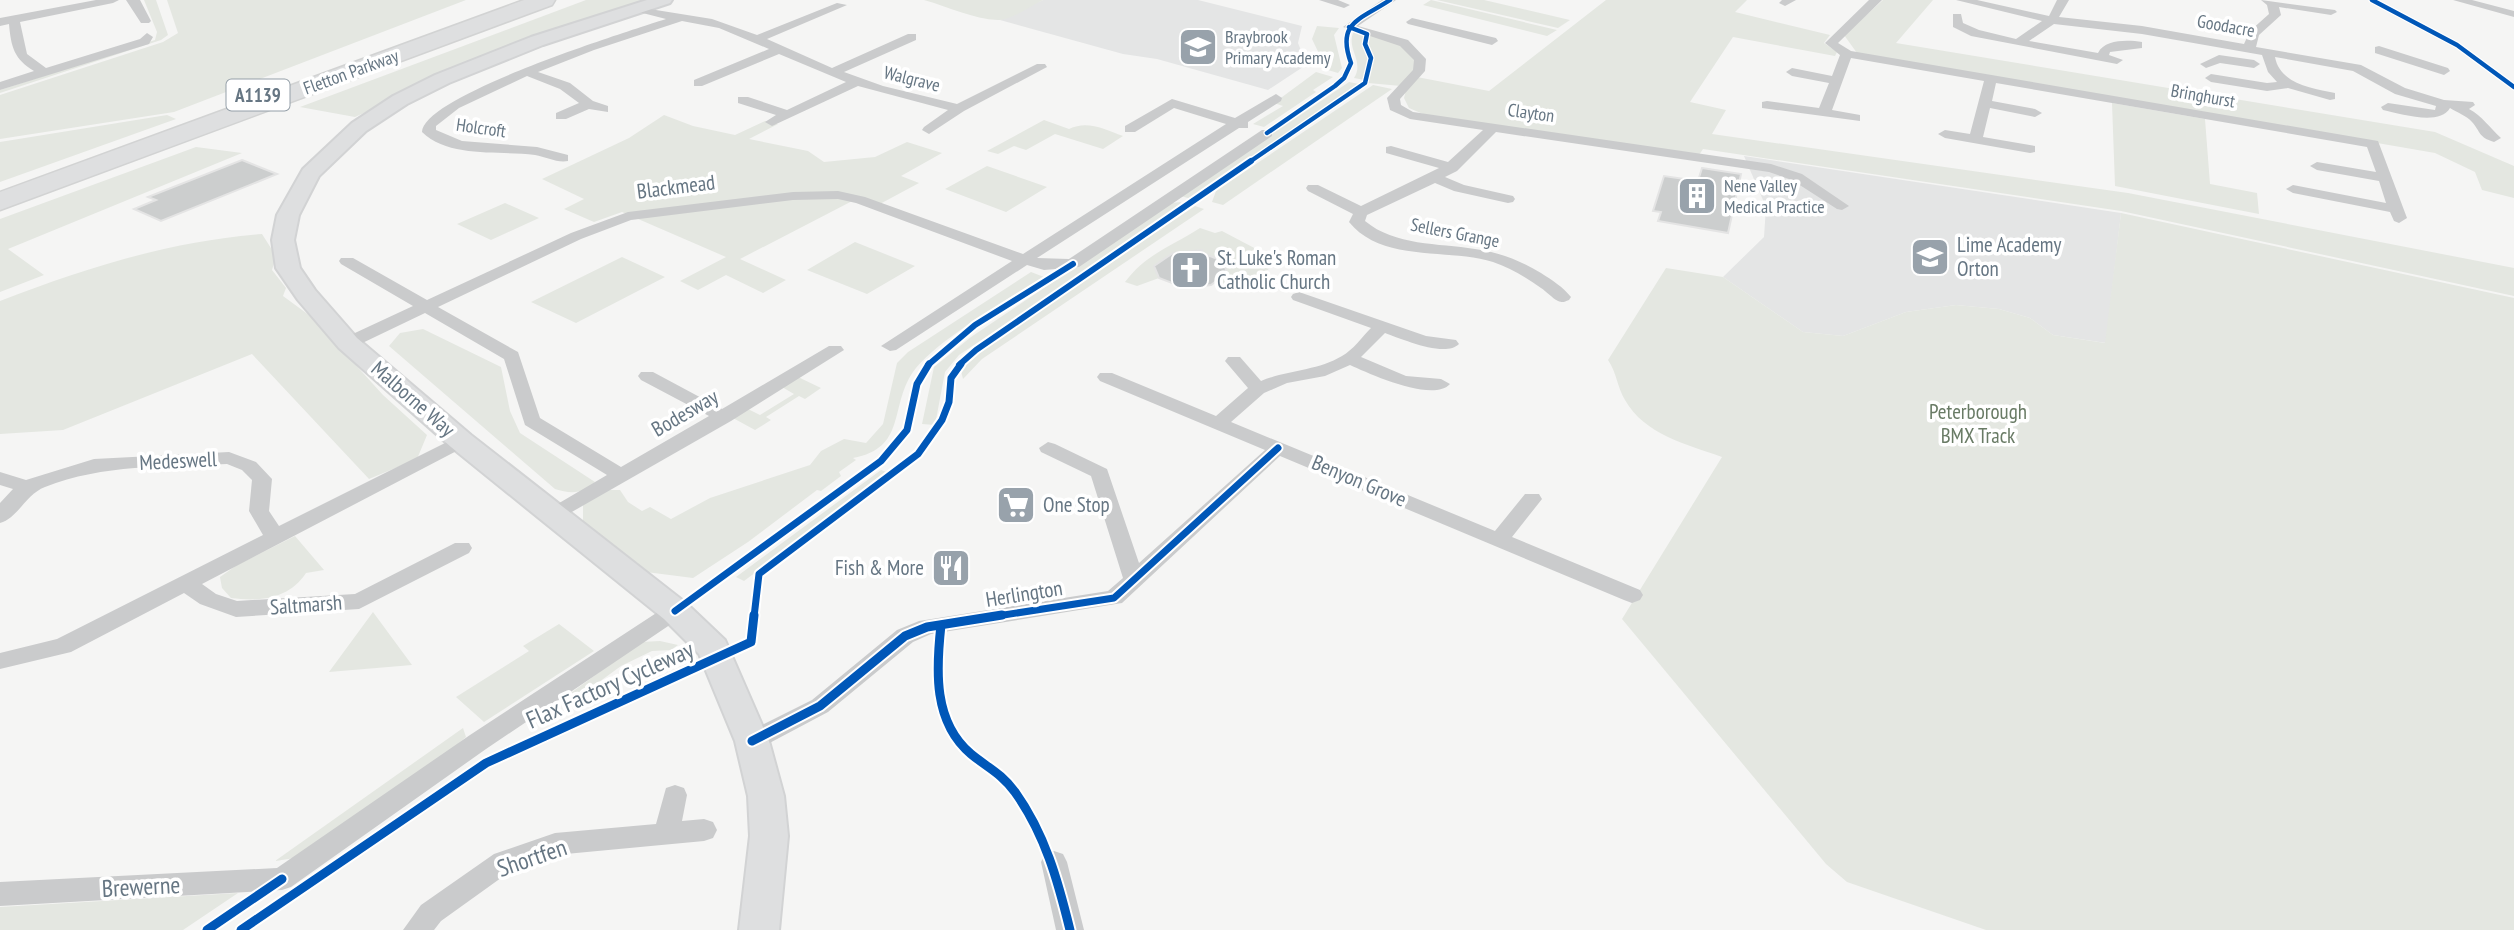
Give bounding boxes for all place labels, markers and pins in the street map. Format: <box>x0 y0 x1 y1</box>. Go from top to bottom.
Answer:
place label: Braybrook Primary Academy <box>1225 25 1331 69</box>
school or university icon: Braybrook Primary Academy <box>1177 26 1219 68</box>
place label: Nene Valley Medical Practice <box>1724 174 1825 218</box>
building icon: Nene Valley Medical Practice <box>1676 175 1718 217</box>
place label: Lime Academy Orton <box>1957 231 2062 282</box>
school or university icon: Lime Academy Orton <box>1909 236 1951 278</box>
place label: St. Luke's Roman Catholic Church <box>1217 244 1336 295</box>
church icon: St. Luke's Roman Catholic Church <box>1169 249 1211 291</box>
supermarket icon: One Stop <box>995 484 1037 526</box>
place label: One Stop <box>1043 491 1110 518</box>
restaurant icon: Fish & More <box>930 547 972 589</box>
place label: Fish & More <box>835 554 924 581</box>

